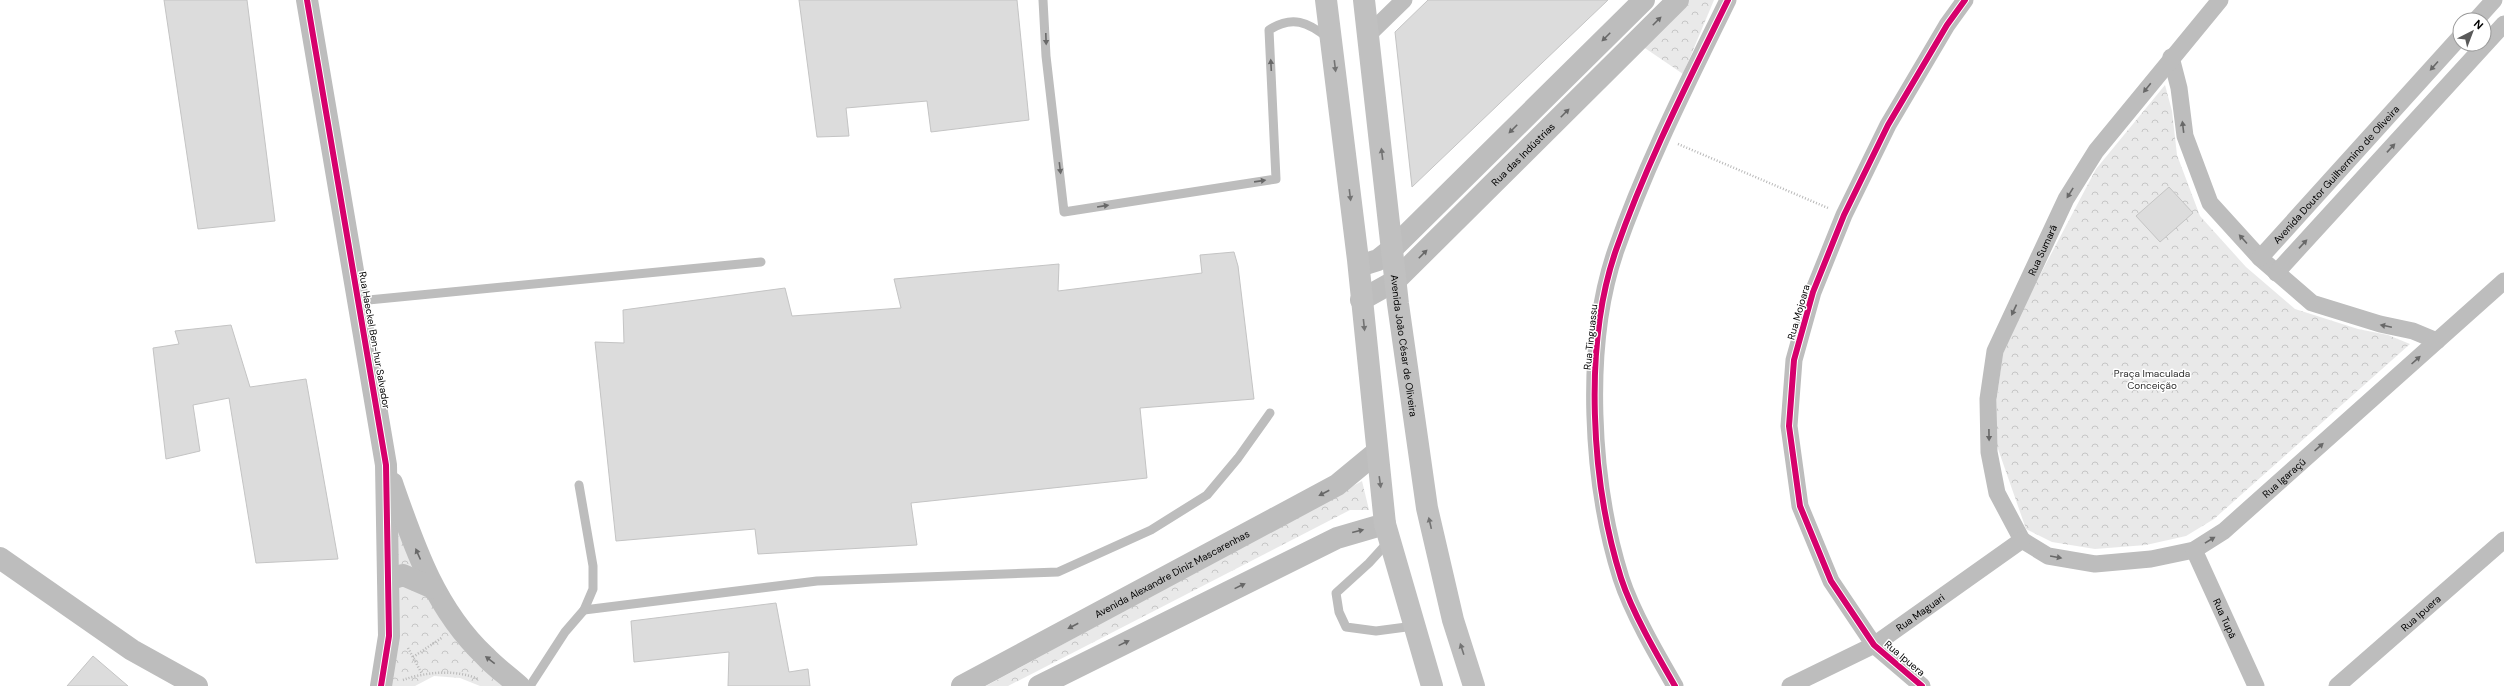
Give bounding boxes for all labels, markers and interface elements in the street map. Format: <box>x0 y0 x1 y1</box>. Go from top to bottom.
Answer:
north arrow <box>2452 12 2492 52</box>
one-way arrow <box>1652 16 1662 26</box>
text: N <box>2471 17 2486 32</box>
one-way arrow <box>1601 32 1611 42</box>
one-way arrow <box>1042 33 1049 45</box>
one-way arrow <box>1267 59 1274 71</box>
one-way arrow <box>1332 60 1338 72</box>
one-way arrow <box>2429 61 2439 71</box>
one-way arrow <box>2142 82 2151 93</box>
street label: Avenida Doutor Guilhermino de Oliveira <box>2270 103 2402 246</box>
one-way arrow <box>1560 108 1570 118</box>
street label: Rua das Indústrias <box>1488 120 1558 189</box>
one-way arrow <box>2180 121 2187 133</box>
one-way arrow <box>1509 124 1518 134</box>
one-way arrow <box>2386 143 2395 153</box>
one-way arrow <box>1379 148 1385 160</box>
one-way arrow <box>1057 162 1063 174</box>
one-way arrow <box>1254 178 1266 184</box>
one-way arrow <box>2067 187 2074 199</box>
one-way arrow <box>1347 189 1353 201</box>
one-way arrow <box>1097 203 1109 209</box>
street label: Rua Sumarã <box>2025 223 2060 278</box>
one-way arrow <box>2238 234 2247 245</box>
one-way arrow <box>2298 239 2308 249</box>
one-way arrow <box>1418 249 1428 259</box>
street label: Rua Haeckel Ben-hur Salvador <box>356 270 393 410</box>
street label: Avenida João César de Oliveira <box>1388 274 1420 418</box>
street label: Rua Mojoara <box>1784 283 1813 341</box>
street label: Rua Tinguassu <box>1581 303 1600 371</box>
one-way arrow <box>2011 304 2017 316</box>
one-way arrow <box>1360 319 1367 331</box>
one-way arrow <box>2380 322 2392 328</box>
one-way arrow <box>2410 355 2421 364</box>
park label: Praça Imaculada Conceição <box>2114 367 2190 392</box>
one-way arrow <box>1986 429 1992 442</box>
one-way arrow <box>2314 442 2324 451</box>
street label: Rua Igaraçú <box>2260 455 2309 501</box>
one-way arrow <box>1377 476 1383 488</box>
one-way arrow <box>1318 489 1330 496</box>
one-way arrow <box>1427 517 1433 529</box>
street label: Avenida Alexandre Diniz Mascarenhas <box>1092 527 1252 621</box>
one-way arrow <box>1352 528 1364 534</box>
one-way arrow <box>2204 537 2216 544</box>
one-way arrow <box>415 548 421 560</box>
one-way arrow <box>2050 555 2062 561</box>
one-way arrow <box>1234 583 1246 589</box>
street label: Rua Maguari <box>1894 591 1947 634</box>
street label: Rua Ipuera <box>2398 592 2444 634</box>
street label: Rua Tupã <box>2210 596 2239 640</box>
one-way arrow <box>1067 623 1079 630</box>
street label: Rua Ipuera <box>1882 638 1928 679</box>
one-way arrow <box>1118 640 1129 647</box>
one-way arrow <box>1459 643 1465 655</box>
one-way arrow <box>485 656 496 665</box>

